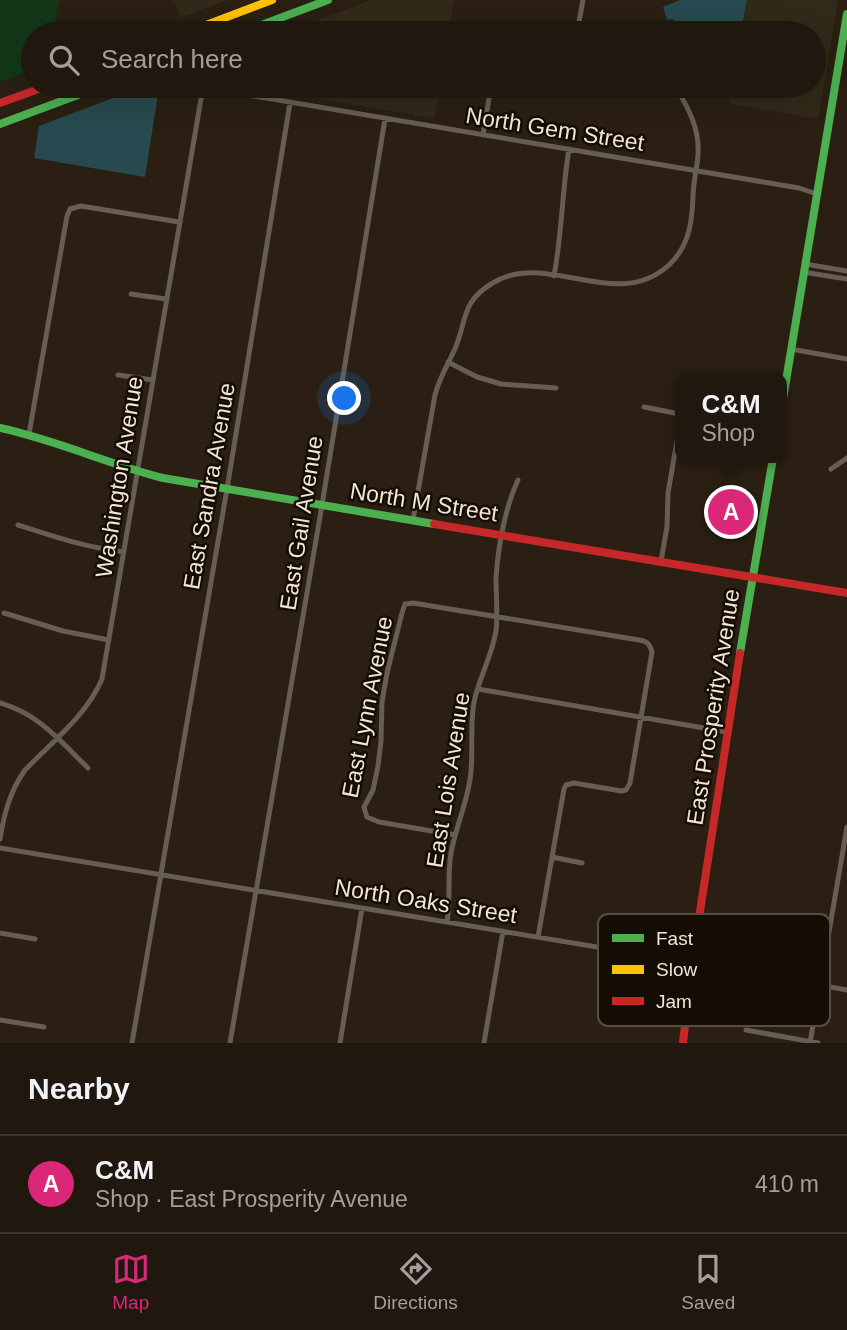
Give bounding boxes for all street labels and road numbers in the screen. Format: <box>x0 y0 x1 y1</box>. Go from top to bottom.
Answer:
street label: North Gem Street <box>464 102 647 156</box>
street label: Washington Avenue <box>90 375 148 579</box>
street label: East Sandra Avenue <box>178 381 240 591</box>
street label: East Gail Avenue <box>274 434 328 612</box>
street label: North M Street <box>348 477 500 527</box>
street label: East Prosperity Avenue <box>681 587 745 827</box>
street label: East Lynn Avenue <box>337 614 397 800</box>
street label: East Lois Avenue <box>421 690 475 870</box>
street label: North Oaks Street <box>333 874 520 928</box>

